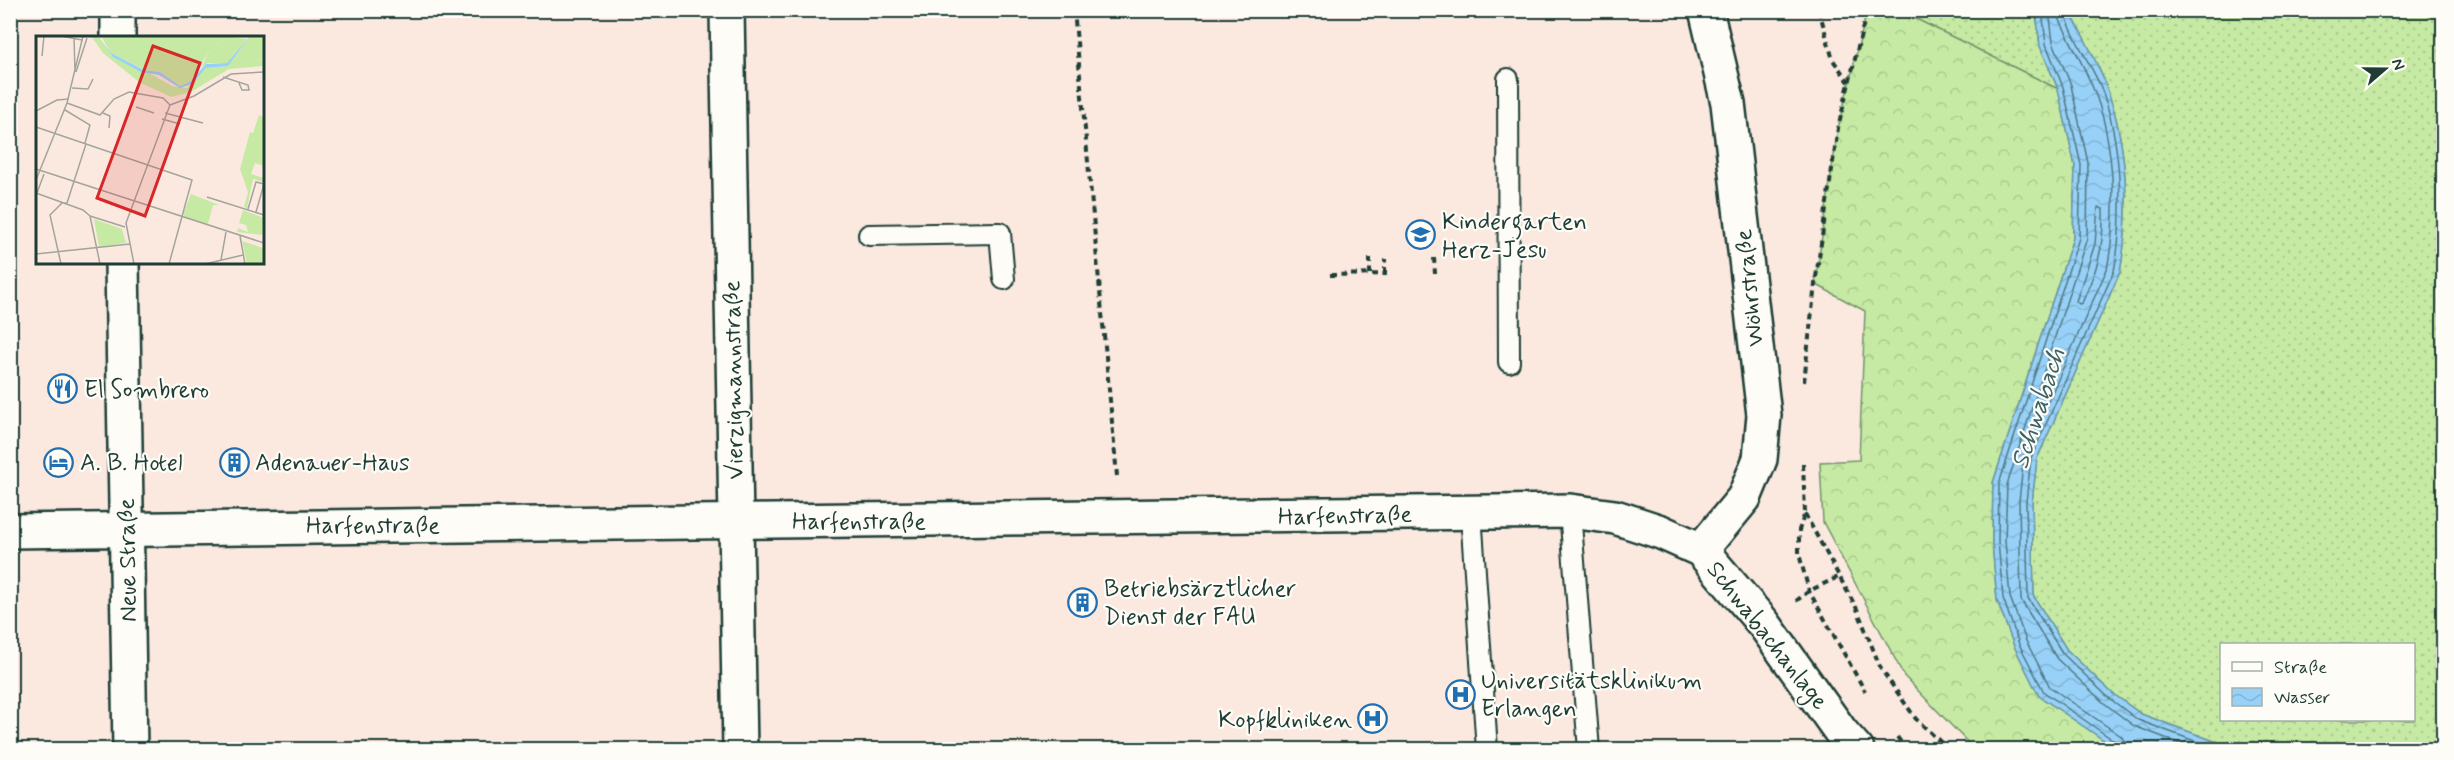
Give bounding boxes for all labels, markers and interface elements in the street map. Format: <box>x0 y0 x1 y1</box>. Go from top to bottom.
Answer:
inset map <box>36 36 264 264</box>
north arrow <box>2355 39 2415 99</box>
text: N <box>2386 56 2409 73</box>
place label: Kindergarten Herz-Jesu <box>1442 207 1587 266</box>
school or university icon: Kindergarten Herz-Jesu <box>1405 219 1437 251</box>
street label: Wöhrstraße <box>1729 227 1772 348</box>
street label: Vierzigmannstraße <box>717 280 752 480</box>
water label: Schwabach <box>2003 344 2074 473</box>
restaurant icon: El Sombrero <box>47 373 79 405</box>
place label: El Sombrero <box>84 375 209 406</box>
hotel icon: A. B. Hotel <box>43 446 75 478</box>
building icon: Adenauer-Haus <box>218 446 250 478</box>
place label: A. B. Hotel <box>80 448 183 479</box>
place label: Adenauer-Haus <box>255 448 410 479</box>
street label: Neue Straße <box>112 497 145 622</box>
street label: Harfenstraße <box>1278 500 1413 533</box>
street label: Harfenstraße <box>792 507 926 538</box>
street label: Harfenstraße <box>306 511 440 542</box>
street label: Schwabachanlage <box>1697 555 1835 718</box>
place label: Betriebsärztlicher Dienst der FAU <box>1104 574 1296 633</box>
building icon: Betriebsärztlicher Dienst der FAU <box>1067 586 1099 618</box>
legend <box>2220 643 2415 721</box>
text: Straße <box>2274 656 2327 680</box>
place label: Universitätsklinikum Erlangen <box>1481 666 1702 725</box>
hospital icon: Universitätsklinikum Erlangen <box>1444 678 1476 710</box>
text: Wasser <box>2274 686 2331 710</box>
hospital icon: Kopfkliniken <box>1357 703 1389 735</box>
place label: Kopfkliniken <box>1218 705 1352 736</box>

